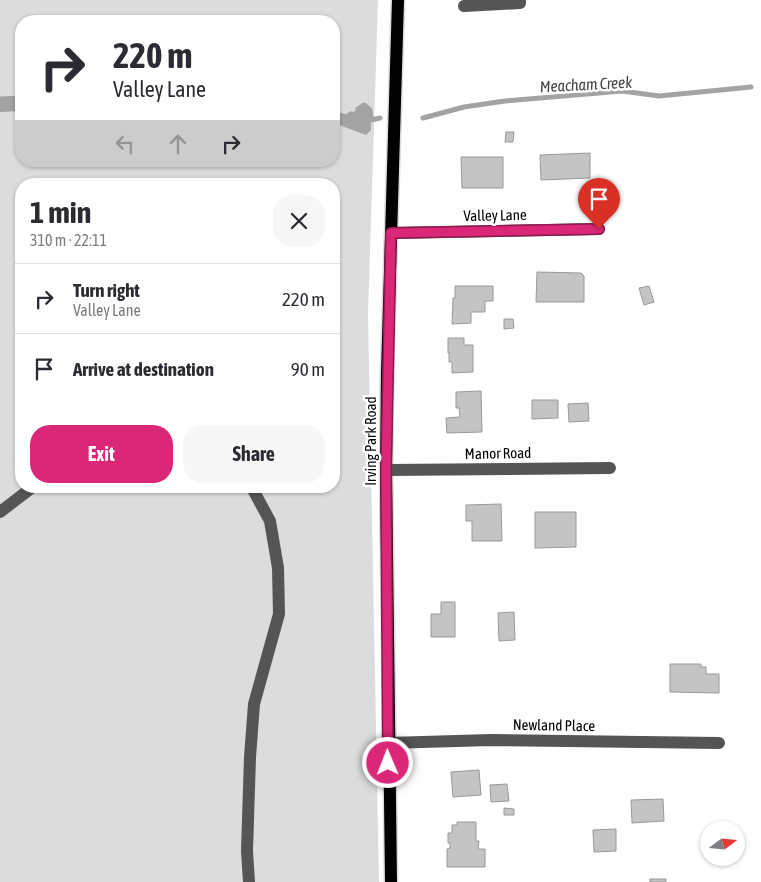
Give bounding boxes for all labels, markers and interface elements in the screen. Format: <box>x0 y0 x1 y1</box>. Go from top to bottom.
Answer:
icon: right <box>30 35 95 100</box>
text: 220 m <box>113 35 192 75</box>
water label: Meacham Creek <box>539 73 634 95</box>
text: Valley Lane <box>113 76 206 102</box>
icon: left <box>111 130 139 158</box>
icon: ahead <box>164 130 192 158</box>
icon: right <box>217 130 245 158</box>
pin <box>578 178 620 229</box>
icon: arrive <box>585 185 613 213</box>
text: 1 min <box>30 195 91 229</box>
button: close <box>273 195 325 247</box>
street label: Valley Lane <box>463 206 527 224</box>
text: 310 m · 22:11 <box>30 231 107 249</box>
text: Turn right <box>73 279 140 301</box>
icon: right <box>30 285 58 313</box>
text: 220 m <box>282 288 325 310</box>
text: Valley Lane <box>73 301 141 319</box>
icon: arrive <box>30 355 58 383</box>
text: Arrive at destination <box>73 358 214 380</box>
text: 90 m <box>291 358 325 380</box>
street label: Irving Park Road <box>362 396 379 486</box>
button: Exit <box>30 425 173 483</box>
button: Share <box>183 425 325 483</box>
street label: Manor Road <box>465 444 531 462</box>
street label: Newland Place <box>513 716 596 734</box>
position arrow <box>361 736 413 788</box>
north arrow <box>700 821 745 866</box>
map controls <box>700 821 745 866</box>

